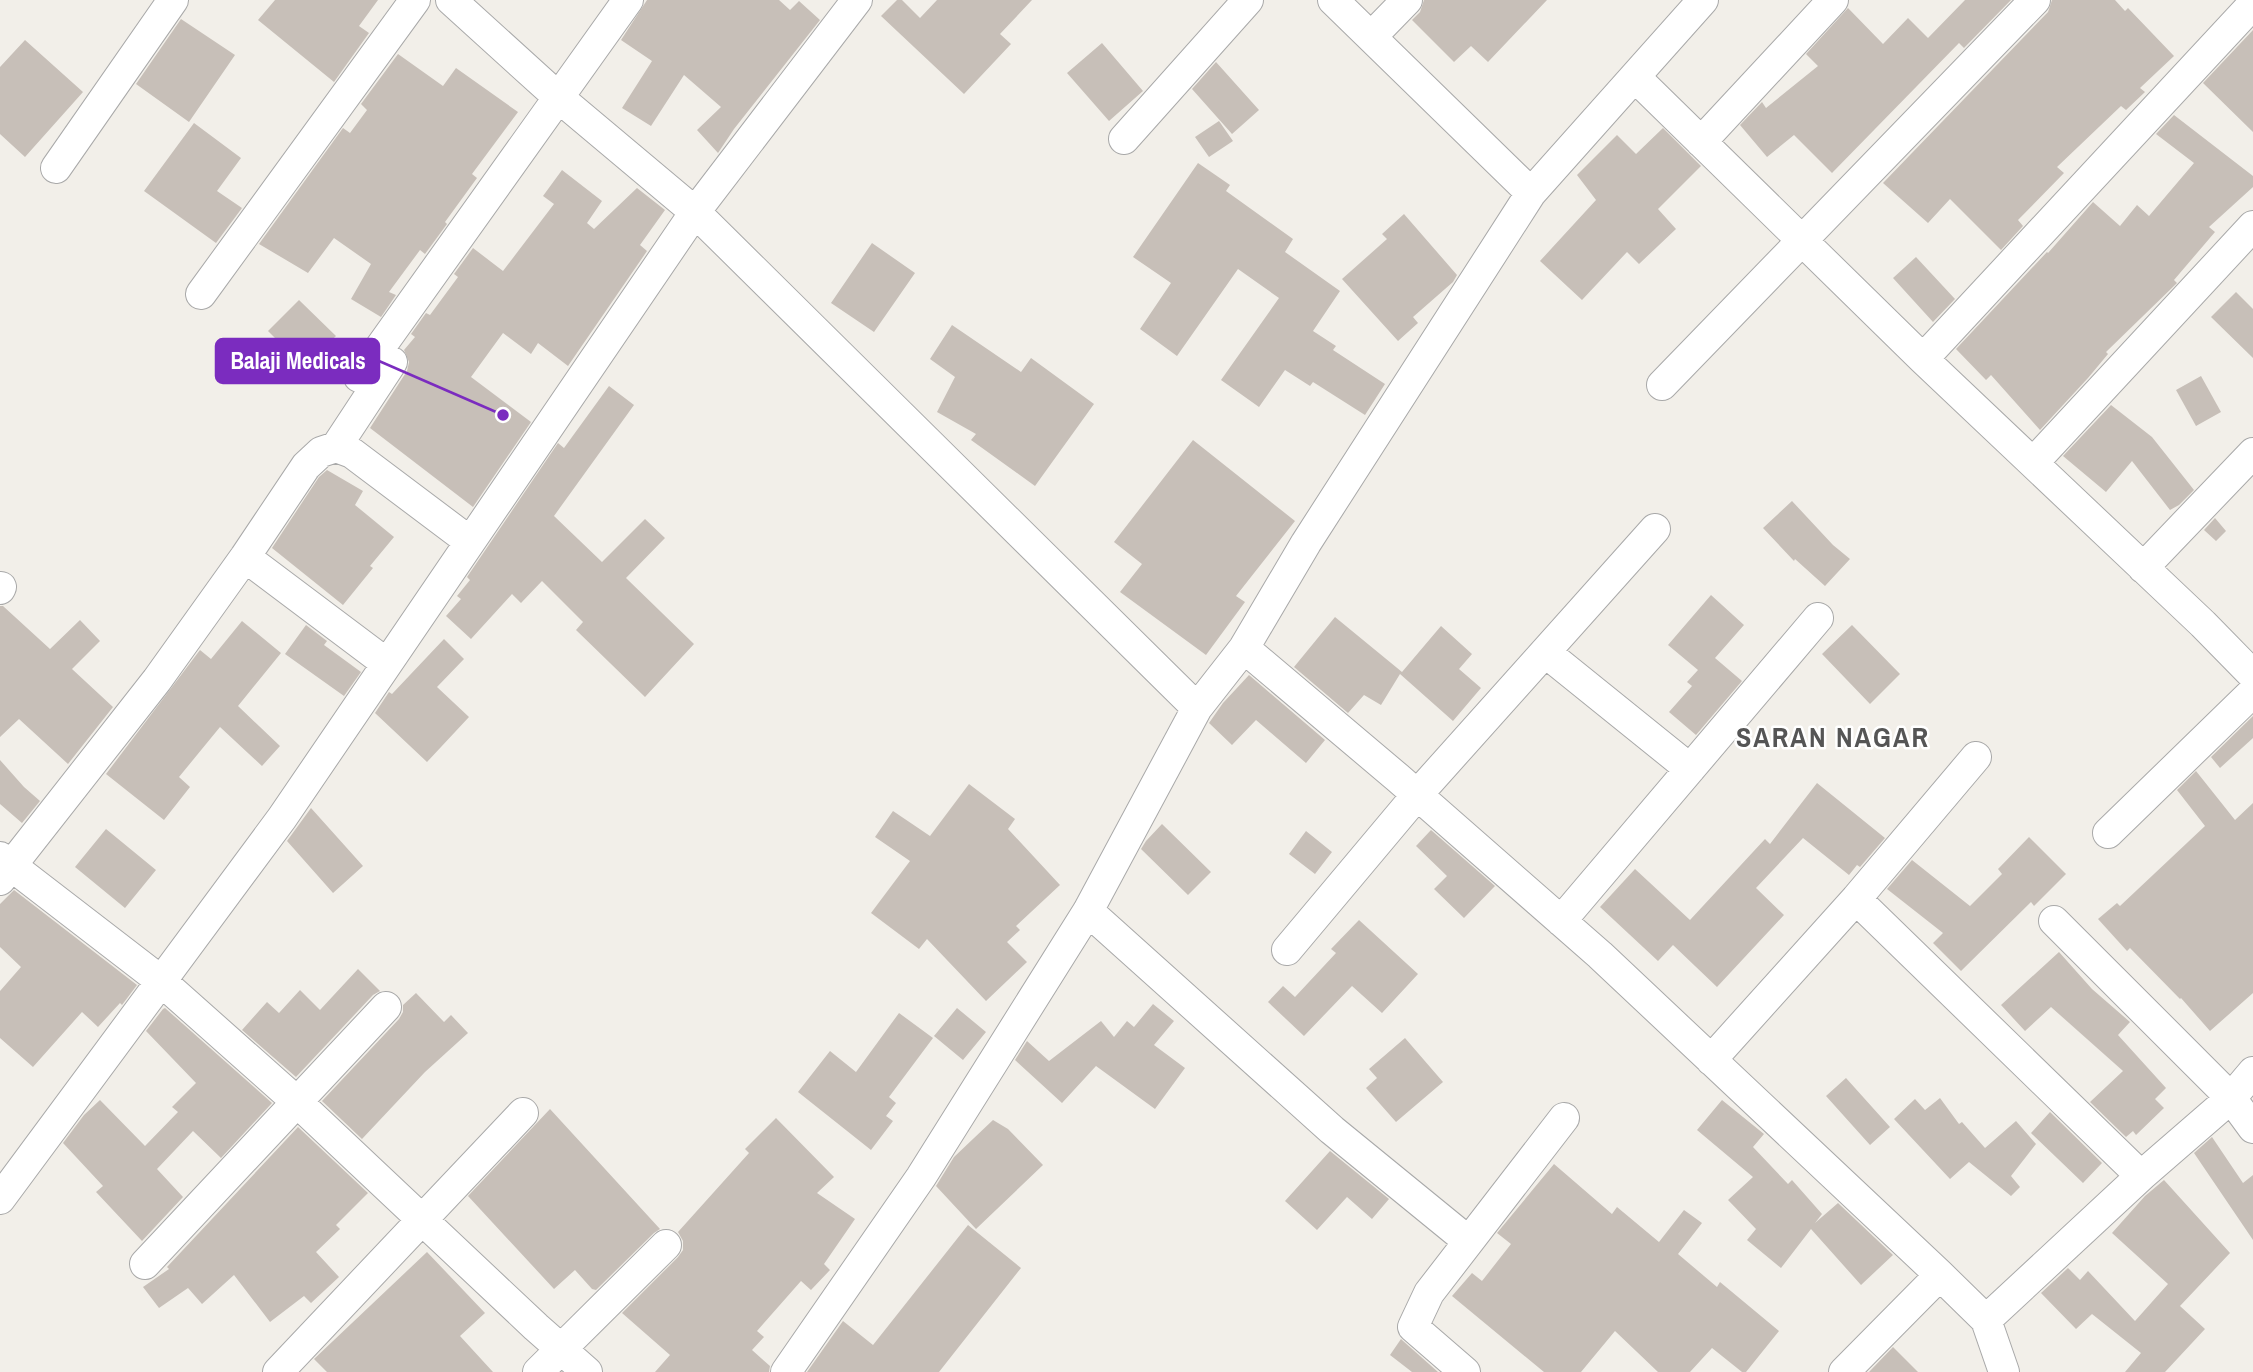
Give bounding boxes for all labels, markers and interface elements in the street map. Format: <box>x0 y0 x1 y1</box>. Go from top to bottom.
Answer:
callout: Balaji Medicals <box>216 339 379 383</box>
text: Balaji Medicals <box>230 345 366 376</box>
district label: SARAN NAGAR <box>1736 718 1930 756</box>

